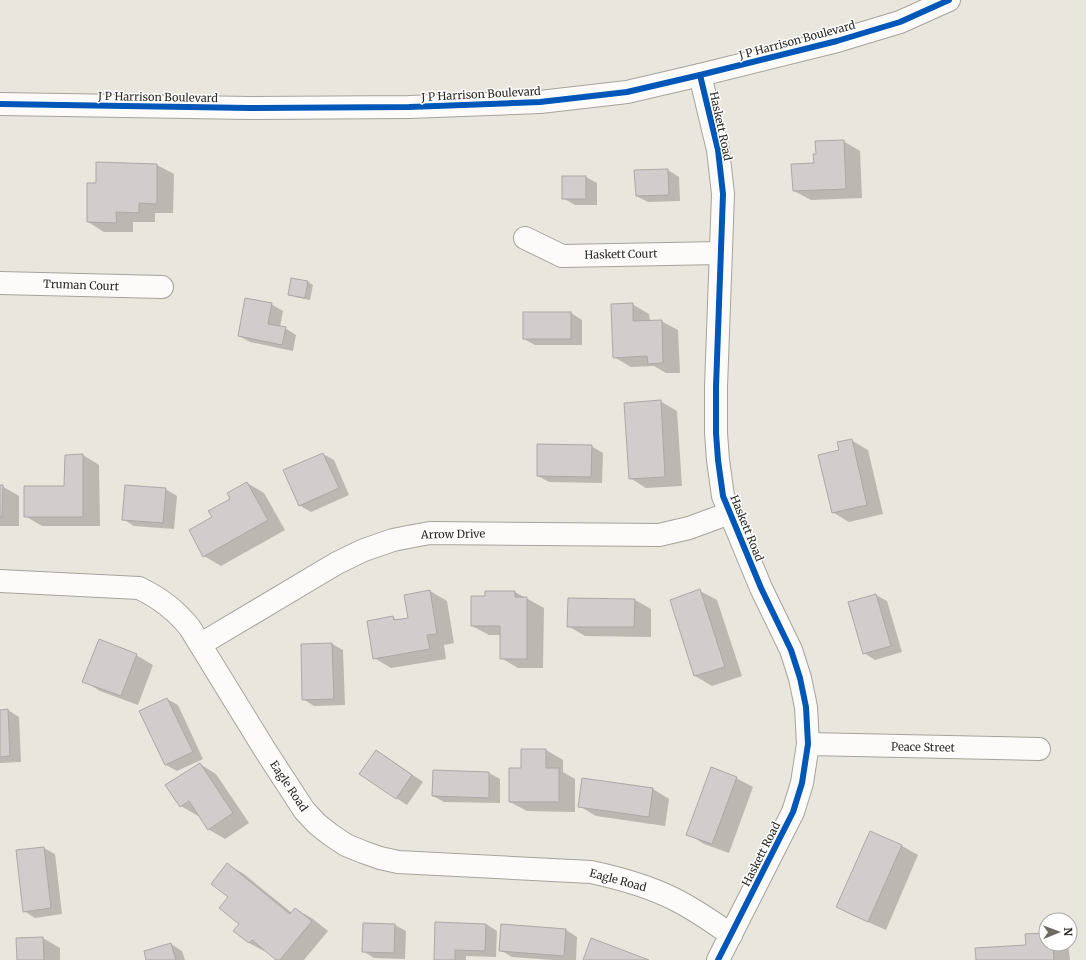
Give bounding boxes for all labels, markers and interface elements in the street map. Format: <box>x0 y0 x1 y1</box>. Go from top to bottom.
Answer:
street label: J P Harrison Boulevard <box>736 18 857 63</box>
street label: J P Harrison Boulevard <box>420 84 542 104</box>
street label: J P Harrison Boulevard <box>97 89 218 105</box>
street label: Haskett Road <box>707 90 735 162</box>
street label: Haskett Court <box>584 246 658 262</box>
street label: Truman Court <box>43 277 120 293</box>
street label: Haskett Road <box>727 493 767 564</box>
street label: Arrow Drive <box>420 526 486 542</box>
street label: Peace Street <box>891 739 956 755</box>
street label: Eagle Road <box>267 758 311 814</box>
street label: Haskett Road <box>739 819 783 889</box>
street label: Eagle Road <box>588 866 648 894</box>
north arrow <box>1038 912 1078 952</box>
text: N <box>1061 927 1075 937</box>

